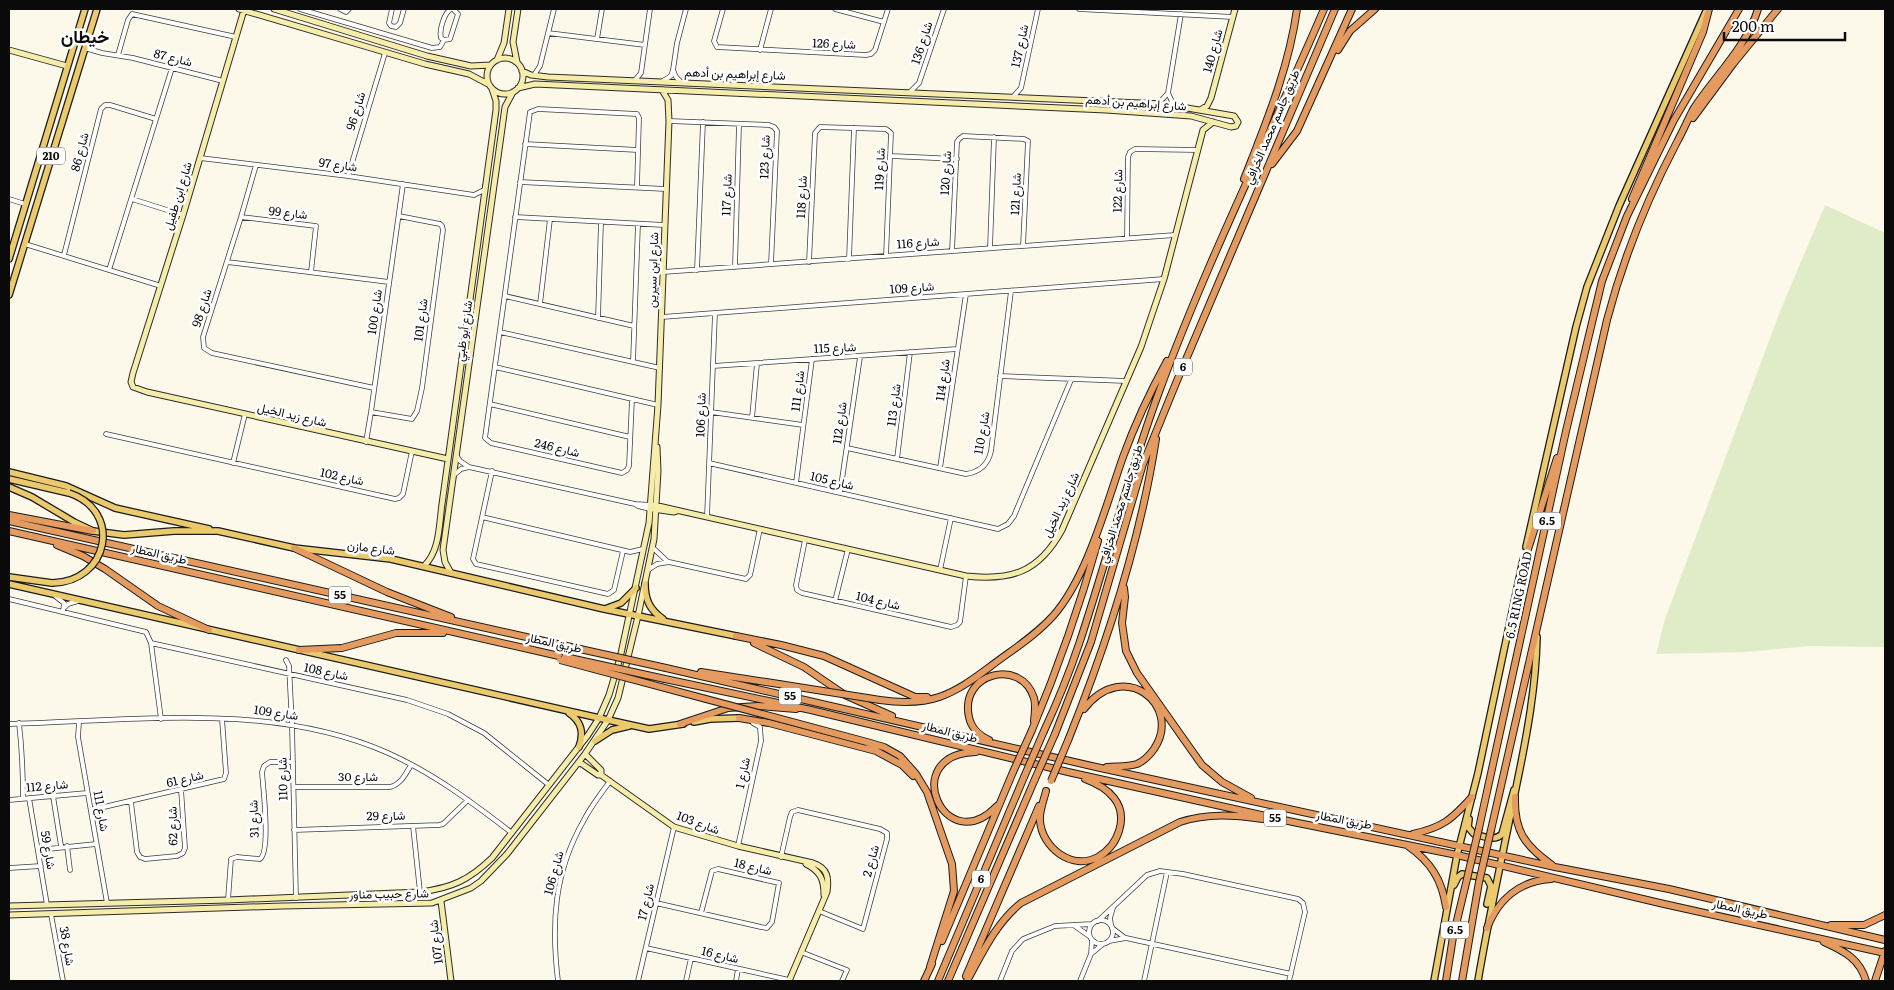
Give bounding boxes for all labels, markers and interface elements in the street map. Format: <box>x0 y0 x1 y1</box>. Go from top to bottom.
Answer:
scale bar <box>1724 10 1845 42</box>
text: 200 m <box>1732 14 1775 37</box>
street label: شارع 136 <box>906 19 937 67</box>
district label: خيطان <box>61 22 109 49</box>
street label: شارع 137 <box>1006 23 1033 69</box>
street label: شارع 140 <box>1198 27 1227 75</box>
street label: شارع 126 <box>812 33 856 54</box>
street label: شارع 87 <box>152 44 194 71</box>
street label: شارع إبراهيم بن أدهم <box>684 62 786 85</box>
street label: طريق جاسم محمد الخرافي <box>1239 66 1305 188</box>
street label: شارع 96 <box>341 89 370 132</box>
street label: شارع إبراهيم بن أدهم <box>1085 89 1187 116</box>
street label: شارع 86 <box>66 130 94 173</box>
street label: شارع 123 <box>754 135 775 179</box>
street label: شارع 119 <box>869 147 890 191</box>
road number: 210 <box>37 148 65 164</box>
street label: شارع 120 <box>935 150 956 196</box>
street label: شارع 97 <box>318 153 358 176</box>
street label: شارع ابن طفيل <box>158 159 197 232</box>
street label: شارع 122 <box>1108 169 1127 213</box>
street label: شارع 121 <box>1005 172 1026 216</box>
street label: شارع 117 <box>716 174 737 216</box>
street label: شارع 118 <box>791 175 812 219</box>
street label: شارع 99 <box>268 201 308 224</box>
street label: شارع ابن سيرين <box>642 232 663 308</box>
street label: شارع 116 <box>896 232 940 253</box>
street label: شارع 109 <box>889 276 935 299</box>
street label: شارع 98 <box>186 286 217 330</box>
street label: شارع 100 <box>362 288 387 336</box>
street label: شارع 101 <box>408 297 433 343</box>
street label: شارع أبو ظبي <box>450 299 478 363</box>
street label: شارع 115 <box>813 337 857 358</box>
street label: شارع 114 <box>930 358 955 402</box>
road number: 6 <box>1174 358 1192 376</box>
street label: شارع 111 <box>786 369 809 413</box>
street label: شارع 113 <box>881 383 906 427</box>
street label: شارع 106 <box>690 392 711 438</box>
street label: شارع زيد الخيل <box>256 397 329 432</box>
street label: شارع 112 <box>827 401 852 445</box>
street label: شارع 110 <box>968 410 995 456</box>
street label: شارع 246 <box>533 433 582 462</box>
street label: طريق جاسم محمد الخرافي <box>1093 442 1149 566</box>
street label: شارع 102 <box>318 463 366 490</box>
street label: شارع 105 <box>808 466 856 495</box>
street label: شارع زيد الخيل <box>1037 469 1084 541</box>
road number: 6.5 <box>1533 512 1561 530</box>
street label: شارع مازن <box>346 535 396 560</box>
street label: طريق المطار <box>129 538 189 568</box>
street label: 6.5 RING ROAD <box>1500 550 1536 640</box>
road number: 55 <box>329 586 351 604</box>
street label: شارع 104 <box>854 586 902 615</box>
street label: طريق المطار <box>524 627 584 657</box>
street label: شارع 108 <box>302 658 350 685</box>
road number: 55 <box>779 688 801 704</box>
street label: شارع 109 <box>253 700 300 725</box>
street label: طريق المطار <box>920 715 980 747</box>
street label: شارع 1 <box>730 756 755 790</box>
street label: شارع 110 <box>273 757 292 801</box>
street label: شارع 61 <box>164 765 205 792</box>
street label: شارع 30 <box>338 767 378 786</box>
street label: شارع 112 <box>25 774 69 797</box>
street label: شارع 111 <box>89 789 114 833</box>
street label: شارع 31 <box>243 800 264 838</box>
street label: طريق المطار <box>1314 805 1374 833</box>
street label: شارع 62 <box>163 806 182 846</box>
street label: شارع 29 <box>366 806 406 825</box>
street label: شارع 103 <box>674 806 722 839</box>
road number: 55 <box>1264 810 1286 826</box>
street label: شارع 59 <box>36 829 61 871</box>
street label: شارع 2 <box>857 843 884 879</box>
street label: شارع 106 <box>539 849 568 897</box>
street label: شارع 18 <box>732 853 774 880</box>
road number: 6 <box>972 871 990 888</box>
street label: شارع 17 <box>632 882 659 922</box>
street label: شارع حبيب مناور <box>348 883 429 904</box>
street label: طريق المطار <box>1710 893 1770 923</box>
street label: شارع 107 <box>423 919 448 965</box>
road number: 6.5 <box>1441 922 1469 938</box>
street label: شارع 38 <box>55 925 80 967</box>
street label: شارع 16 <box>700 941 741 968</box>

